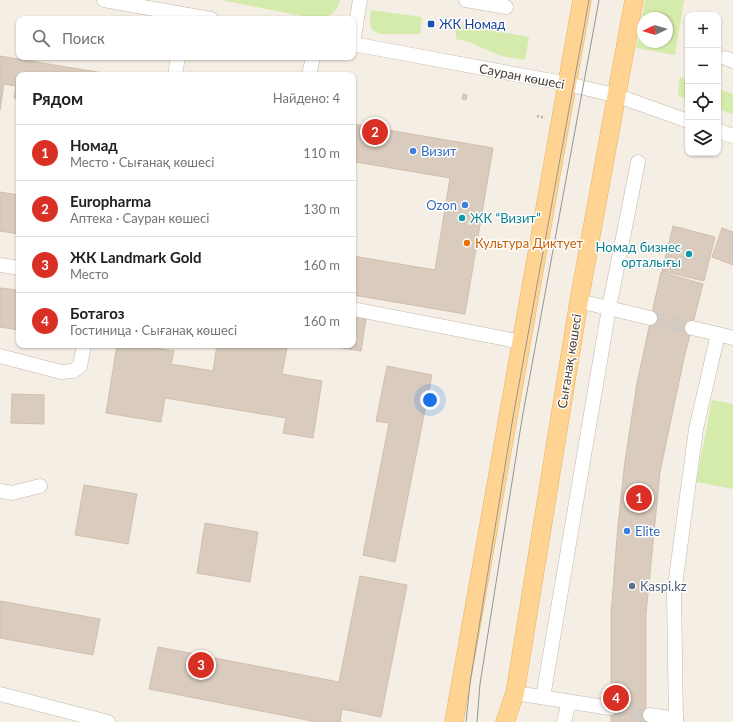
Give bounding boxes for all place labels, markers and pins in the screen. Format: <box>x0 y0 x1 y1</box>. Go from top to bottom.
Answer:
place label: ЖК Номад <box>439 16 505 32</box>
marker: ЖК Номад <box>426 19 436 29</box>
pin: 2 <box>362 117 388 147</box>
place label: Визит <box>421 143 457 159</box>
marker: Визит <box>408 146 418 156</box>
place label: Ozon <box>426 197 457 213</box>
marker: Ozon <box>460 200 470 210</box>
place label: ЖК “Визит” <box>470 210 541 226</box>
marker: ЖК “Визит” <box>457 213 467 223</box>
place label: Культура Диктует <box>475 235 584 251</box>
marker: Культура Диктует <box>462 238 472 248</box>
place label: Номад бизнес орталығы <box>596 239 681 270</box>
marker: Номад бизнес орталығы <box>684 249 694 259</box>
pin: 1 <box>626 483 652 513</box>
place label: Elite <box>635 523 660 539</box>
marker: Elite <box>622 526 632 536</box>
place label: Kaspi.kz <box>640 578 687 594</box>
marker: Kaspi.kz <box>627 581 637 591</box>
pin: 3 <box>188 650 214 680</box>
pin: 4 <box>603 683 629 713</box>

